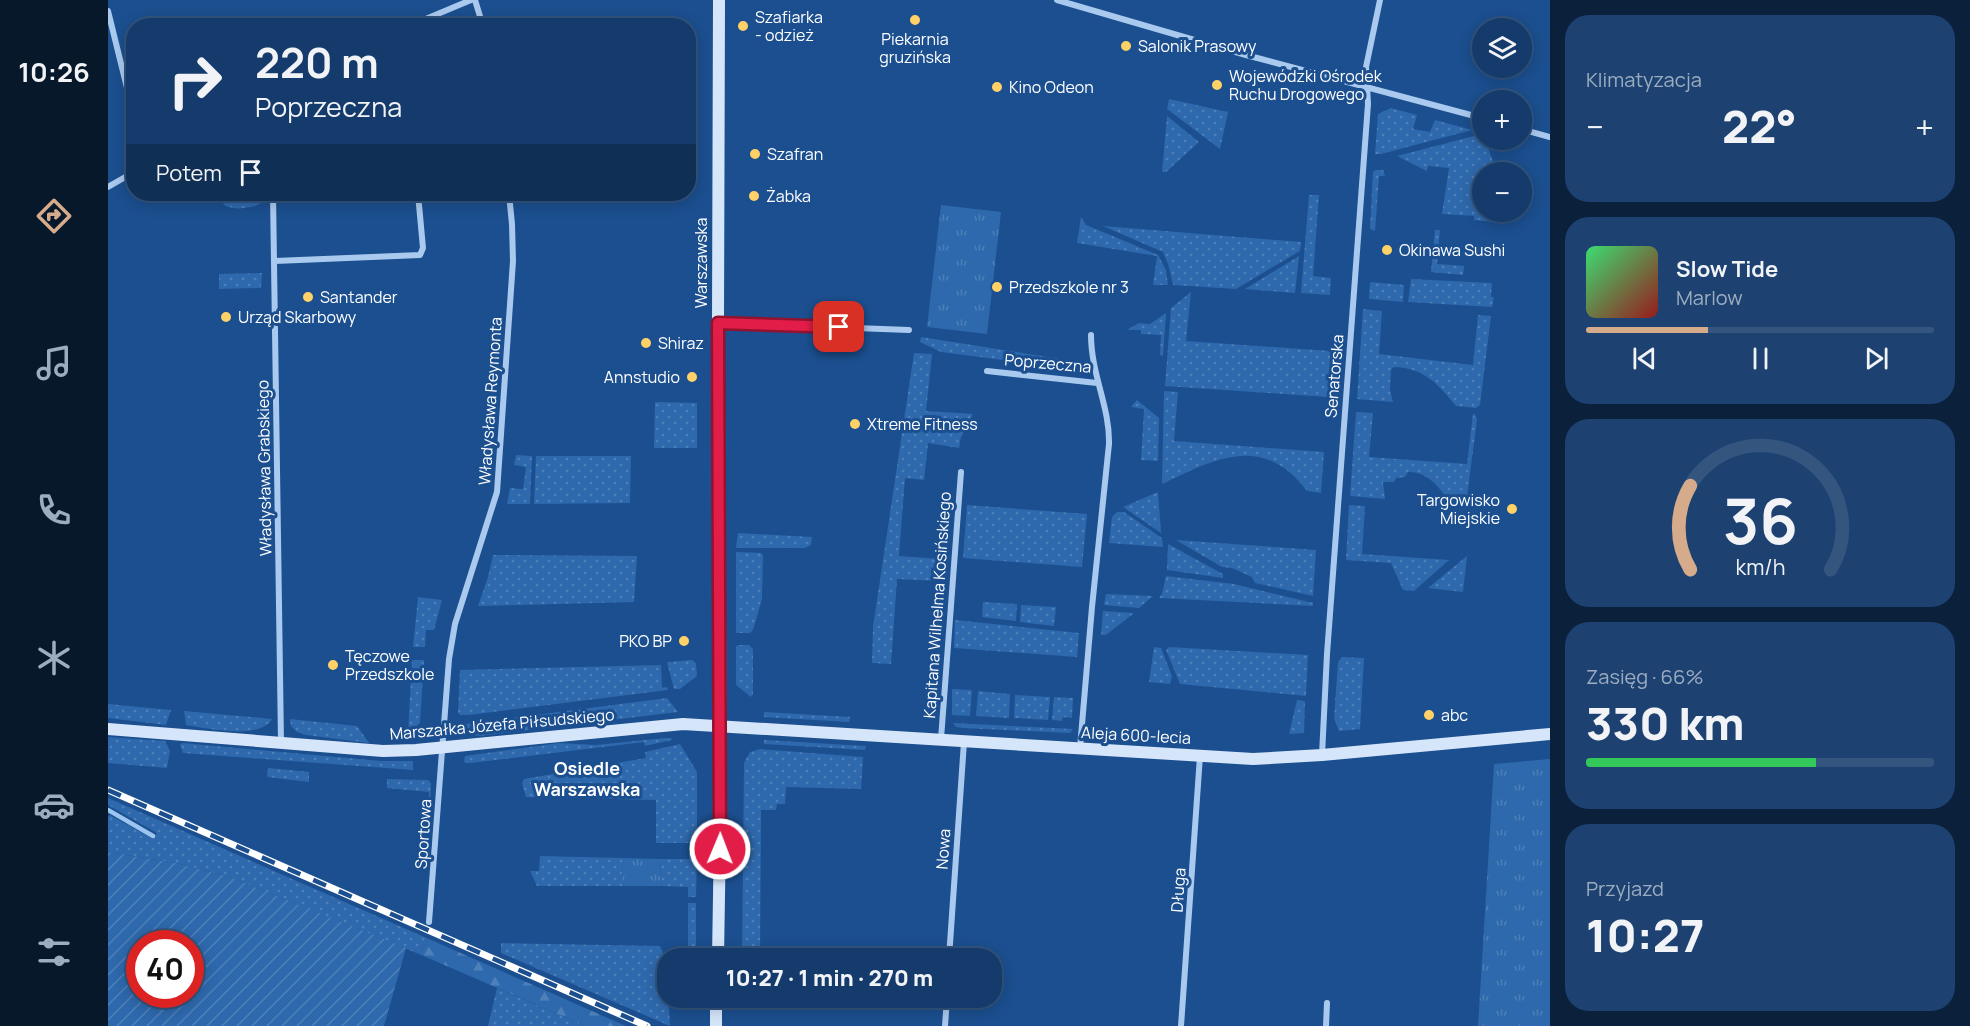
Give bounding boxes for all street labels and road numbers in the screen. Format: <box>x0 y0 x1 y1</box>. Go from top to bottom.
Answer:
street label: Warszawska <box>690 218 712 308</box>
street label: Władysława Reymonta <box>473 316 507 486</box>
street label: Senatorska <box>1319 333 1349 419</box>
street label: Poprzeczna <box>1004 348 1092 378</box>
street label: Władysława Grabskiego <box>251 380 277 556</box>
street label: Kapitana Wilhelma Kosińskiego <box>918 491 956 719</box>
street label: Marszałka Józefa Piłsudskiego <box>389 703 615 745</box>
street label: Aleja 600-lecia <box>1081 721 1191 749</box>
street label: Sportowa <box>410 798 436 870</box>
street label: Nowa <box>931 828 955 870</box>
street label: Długa <box>1165 867 1191 913</box>

